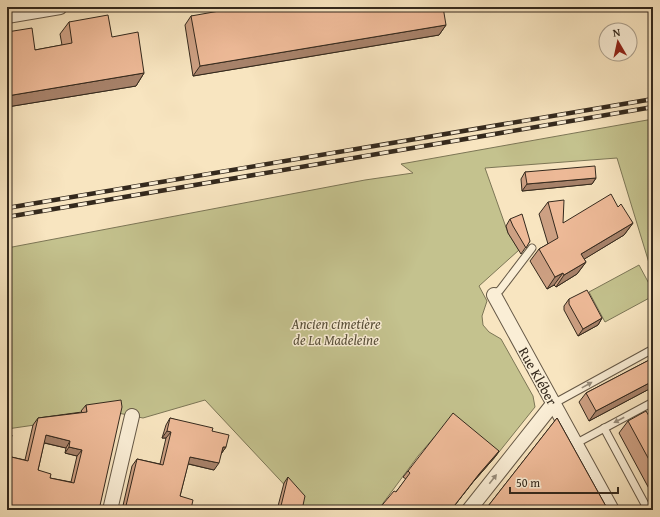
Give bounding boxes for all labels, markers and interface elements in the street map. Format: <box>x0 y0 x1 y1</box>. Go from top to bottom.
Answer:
north arrow <box>598 22 638 62</box>
text: N <box>612 24 622 41</box>
park label: Ancien cimetière de La Madeleine <box>290 314 381 350</box>
street label: Rue Kléber <box>514 343 562 409</box>
one-way arrow <box>581 382 593 388</box>
one-way arrow <box>613 417 625 424</box>
scale bar <box>510 469 618 495</box>
one-way arrow <box>489 474 497 485</box>
text: 50 m <box>516 474 540 491</box>

